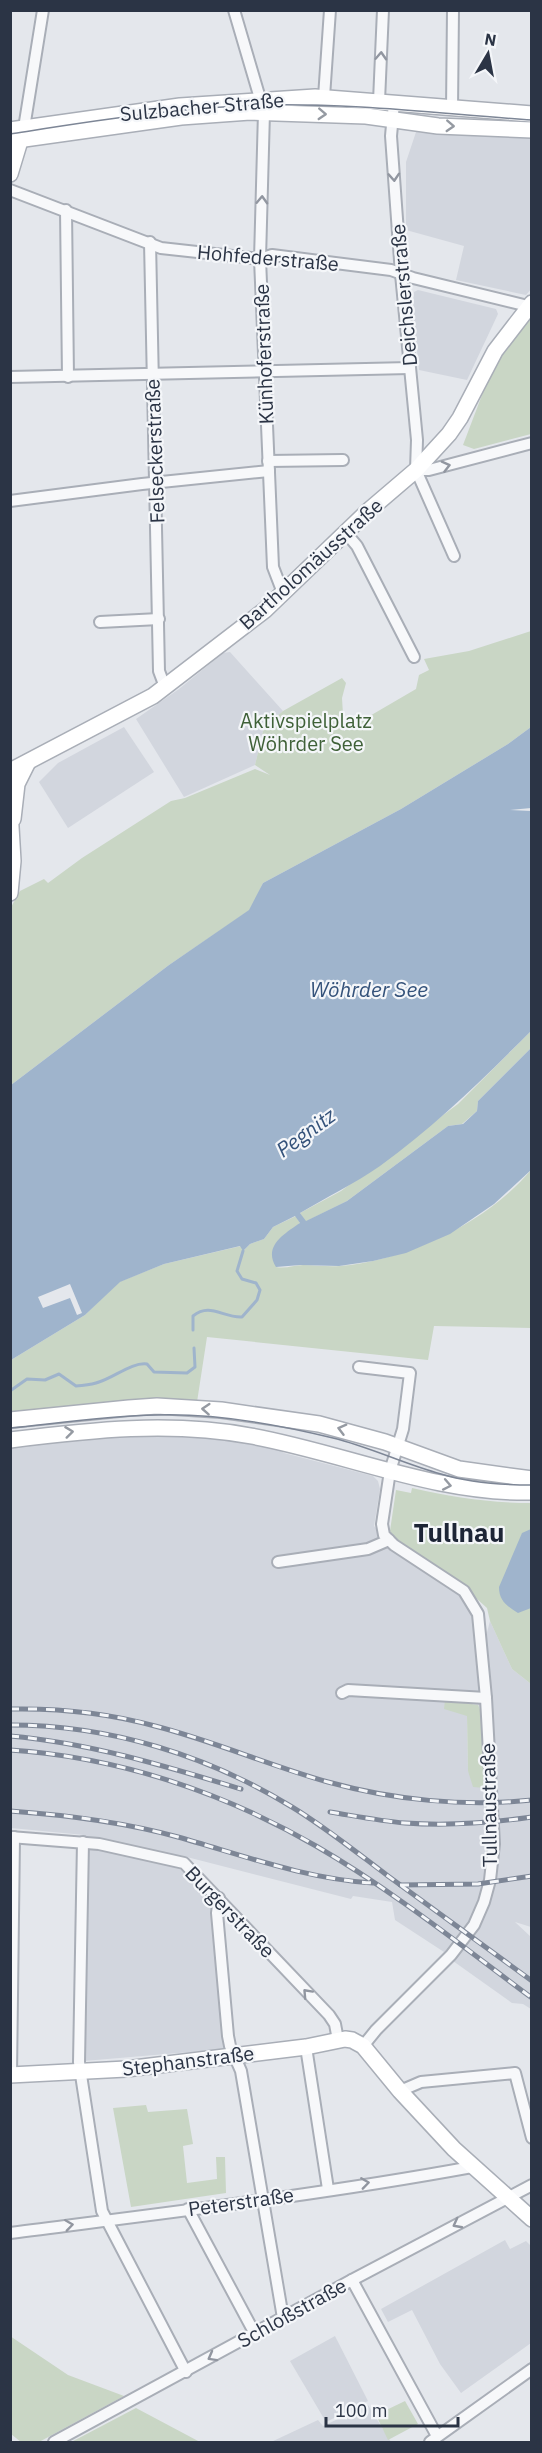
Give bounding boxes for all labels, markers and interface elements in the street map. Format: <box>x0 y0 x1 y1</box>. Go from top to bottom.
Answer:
north arrow <box>458 24 518 84</box>
text: N <box>483 28 498 50</box>
one-way arrow <box>375 51 388 60</box>
street label: Sulzbacher Straße <box>119 86 285 127</box>
one-way arrow <box>318 107 327 120</box>
one-way arrow <box>446 120 455 133</box>
one-way arrow <box>387 172 400 181</box>
one-way arrow <box>255 196 268 205</box>
street label: Deichslerstraße <box>384 223 423 367</box>
street label: Hohfederstraße <box>196 238 340 277</box>
street label: Künhoferstraße <box>248 283 279 425</box>
street label: Felseckerstraße <box>138 378 171 524</box>
one-way arrow <box>440 460 450 473</box>
street label: Bartholomäusstraße <box>233 492 388 636</box>
park label: Aktivspielplatz Wöhrder See <box>240 707 372 757</box>
water label: Wöhrder See <box>310 975 428 1003</box>
water label: Pegnitz <box>270 1101 341 1163</box>
one-way arrow <box>201 1402 210 1415</box>
one-way arrow <box>337 1424 347 1437</box>
one-way arrow <box>64 1427 73 1439</box>
one-way arrow <box>442 1478 452 1491</box>
district label: Tullnau <box>414 1515 504 1549</box>
street label: Tullnaustraße <box>474 1743 503 1867</box>
street label: Burgerstraße <box>180 1860 281 1964</box>
one-way arrow <box>303 1989 314 2000</box>
street label: Stephanstraße <box>120 2039 256 2082</box>
one-way arrow <box>361 2178 370 2190</box>
street label: Peterstraße <box>186 2181 295 2222</box>
one-way arrow <box>453 2217 464 2229</box>
one-way arrow <box>64 2219 73 2232</box>
street label: Schloßstraße <box>232 2271 351 2354</box>
one-way arrow <box>208 2350 218 2362</box>
scale bar <box>326 2390 458 2428</box>
text: 100 m <box>335 2399 387 2422</box>

